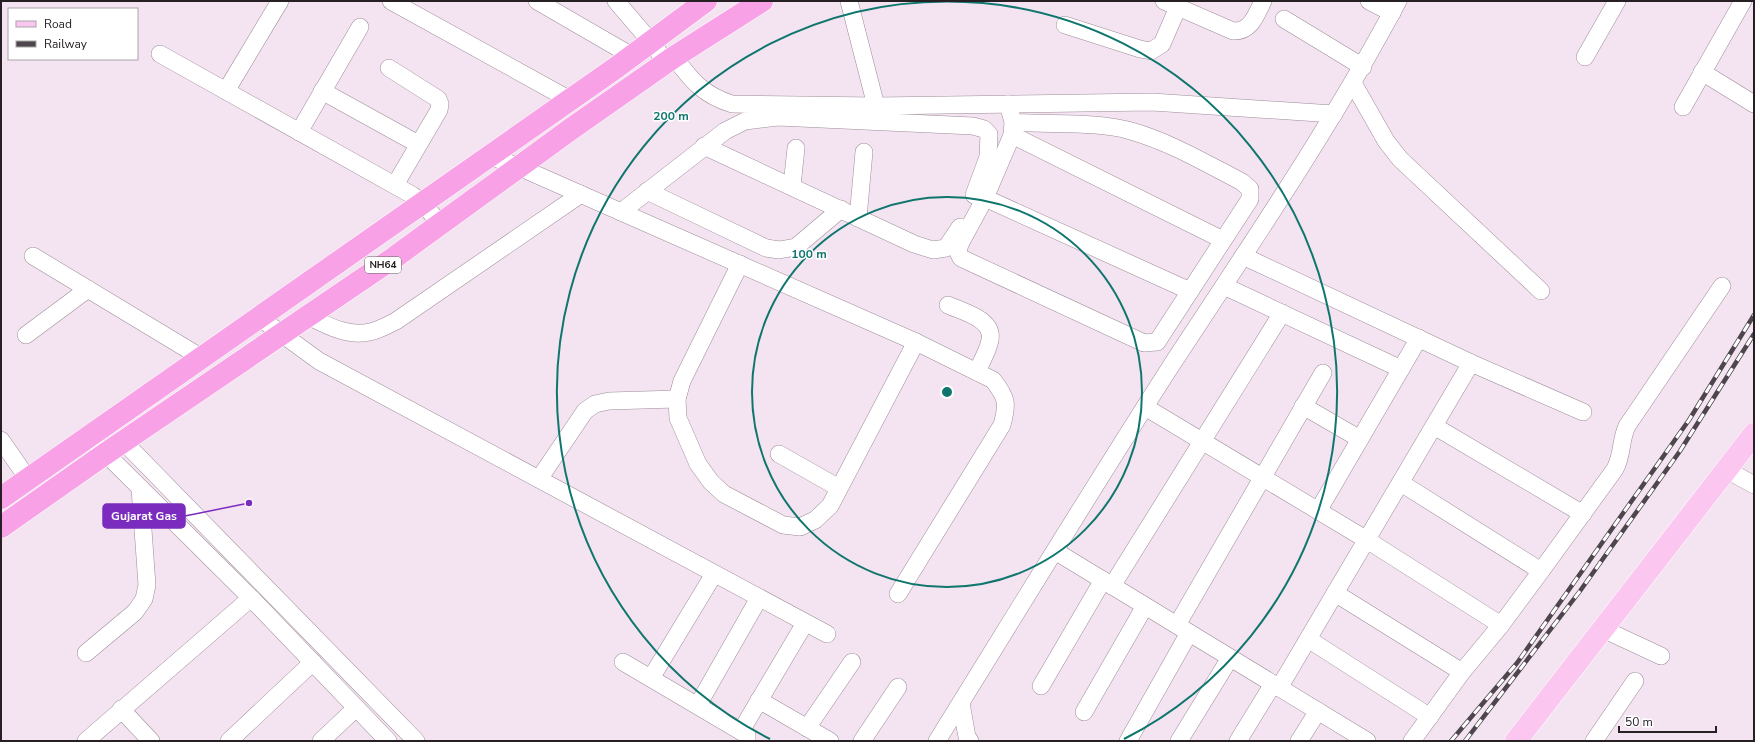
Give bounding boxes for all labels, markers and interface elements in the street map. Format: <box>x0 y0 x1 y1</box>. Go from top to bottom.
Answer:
legend <box>8 8 138 60</box>
text: Road <box>44 16 72 32</box>
text: Railway <box>44 36 88 52</box>
text: 200 m <box>653 108 689 124</box>
text: 100 m <box>791 246 827 262</box>
road number: NH64 <box>365 257 401 273</box>
centre of rings <box>940 385 954 399</box>
callout: Gujarat Gas <box>103 504 185 528</box>
text: Gujarat Gas <box>111 508 177 524</box>
scale bar <box>1619 708 1716 734</box>
text: 50 m <box>1625 714 1653 730</box>

